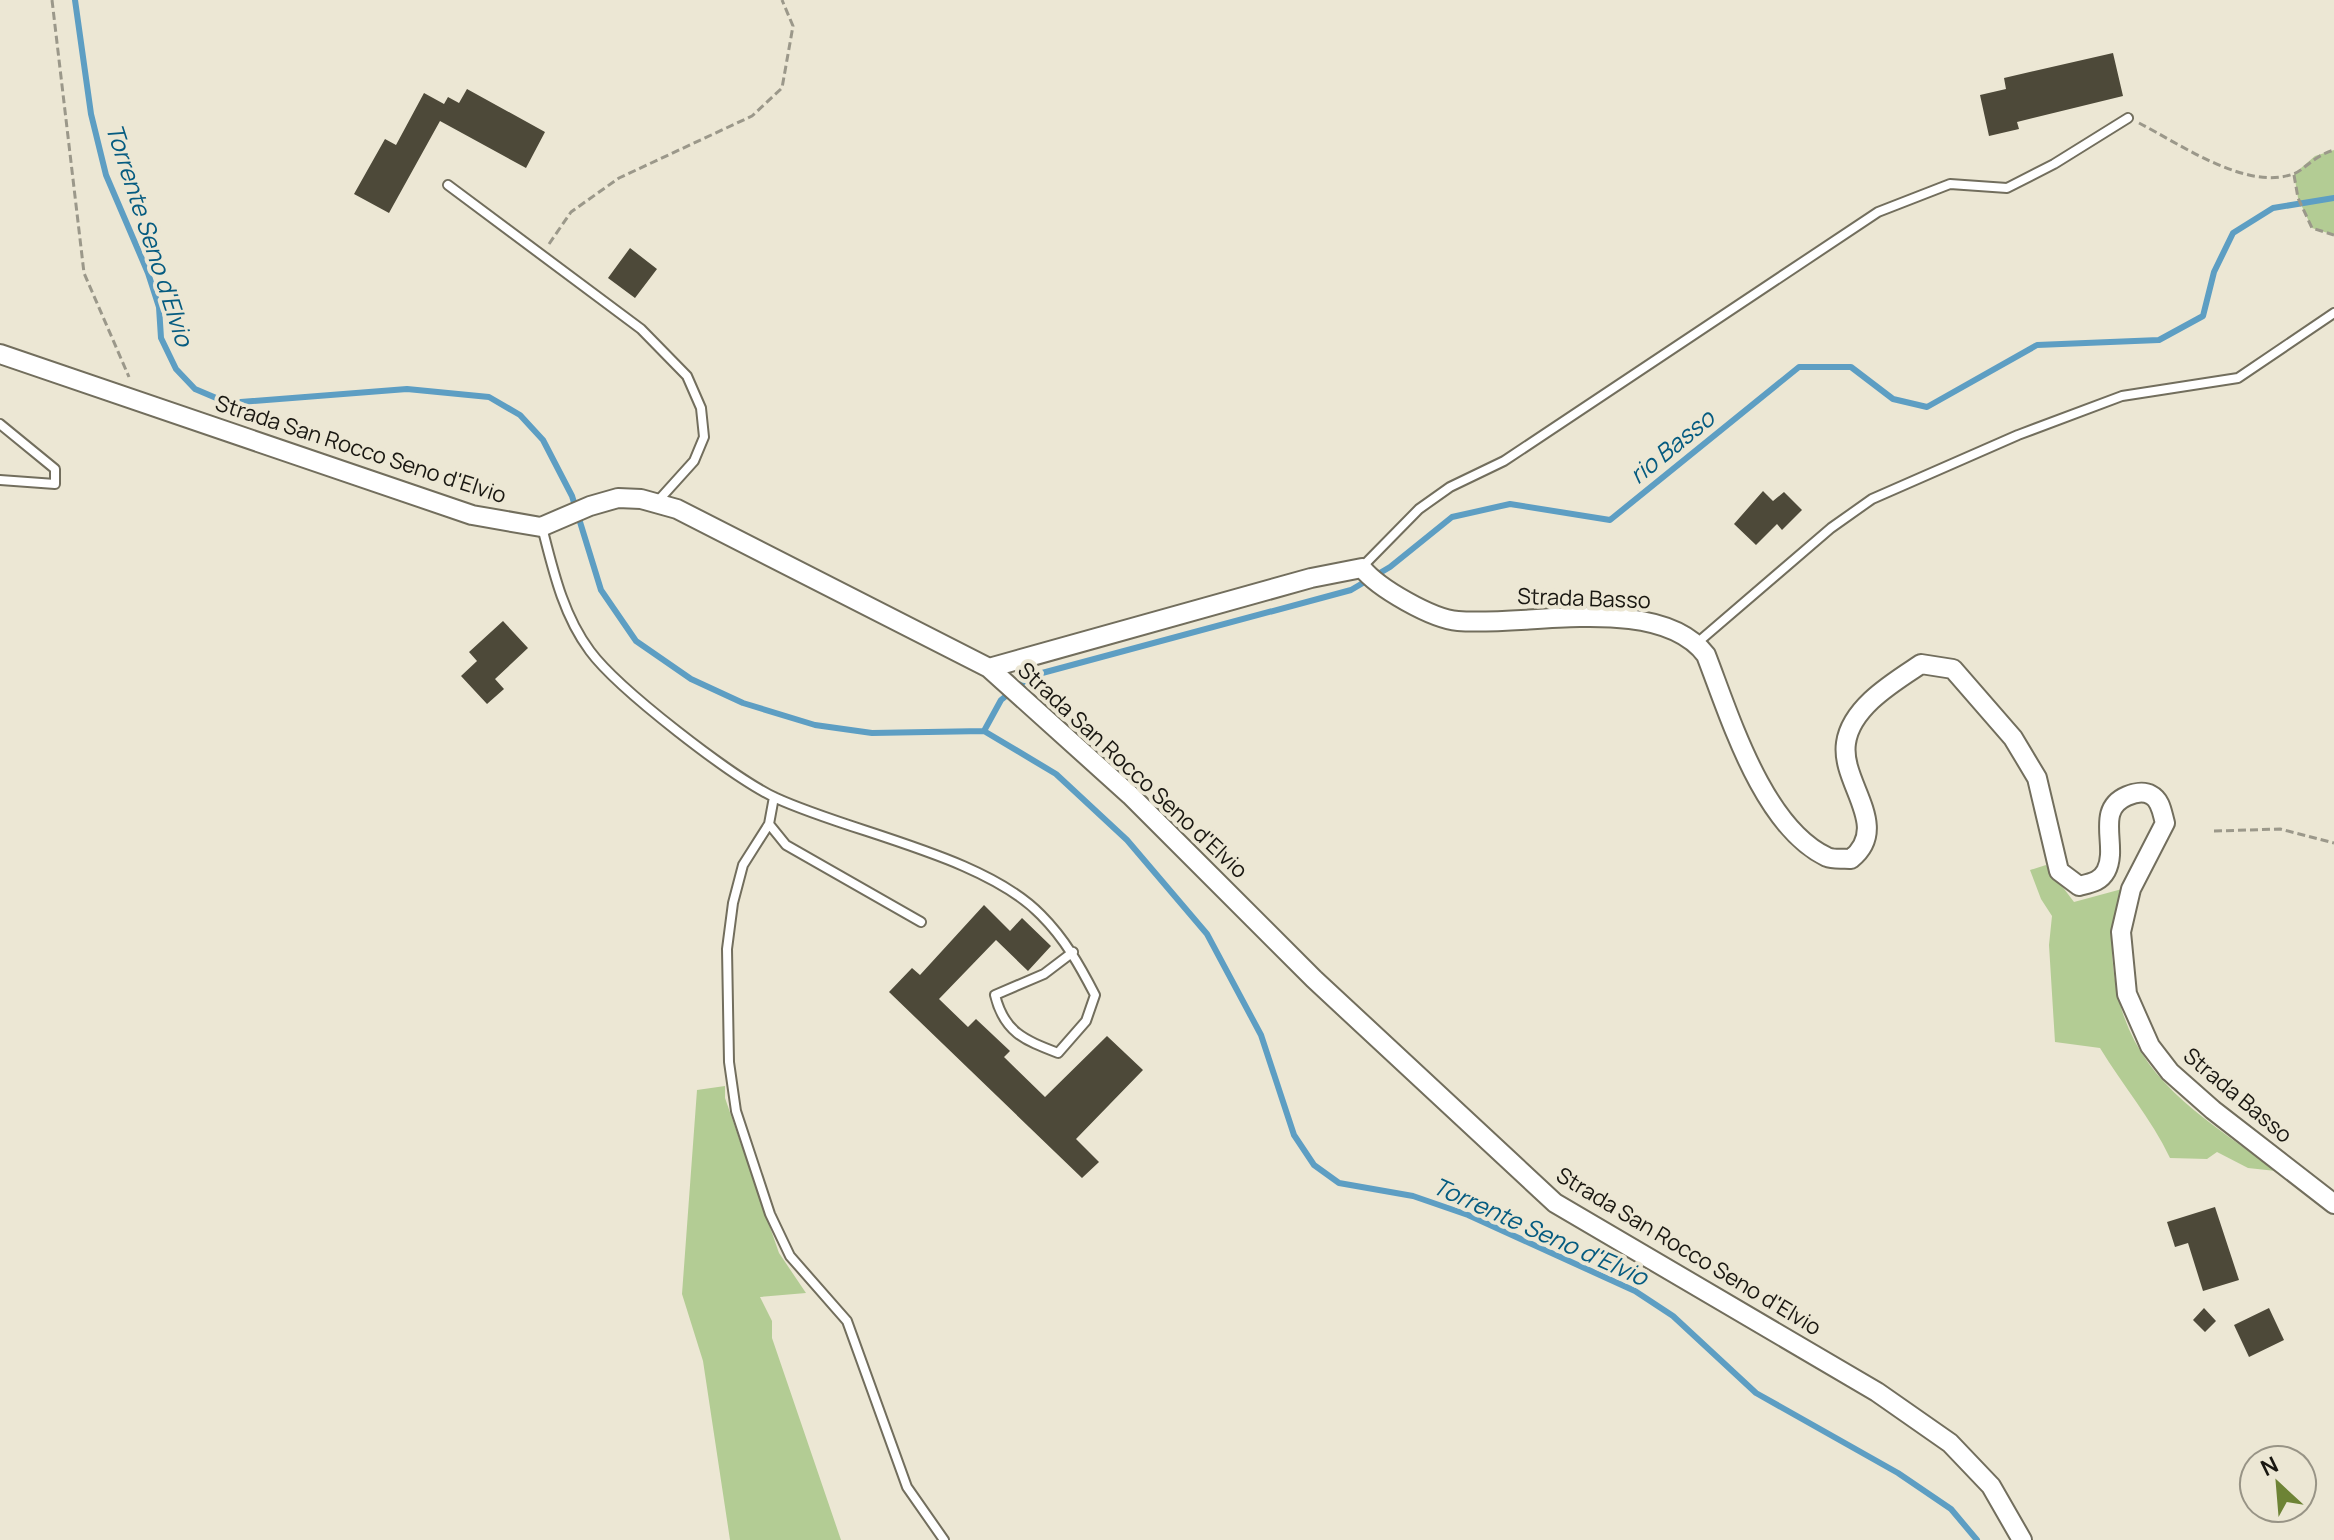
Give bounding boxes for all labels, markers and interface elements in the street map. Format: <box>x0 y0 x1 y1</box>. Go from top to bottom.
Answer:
water label: Torrente Seno d'Elvio <box>99 119 202 352</box>
street label: Strada San Rocco Seno d'Elvio <box>212 388 510 510</box>
water label: rio Basso <box>1622 400 1722 490</box>
street label: Strada Basso <box>1517 581 1651 615</box>
street label: Strada San Rocco Seno d'Elvio <box>1012 655 1254 885</box>
street label: Strada Basso <box>2177 1041 2299 1149</box>
street label: Strada San Rocco Seno d'Elvio <box>1551 1160 1827 1342</box>
water label: Torrente Seno d'Elvio <box>1428 1168 1655 1294</box>
north arrow <box>2238 1444 2318 1524</box>
text: N <box>2256 1449 2283 1483</box>

